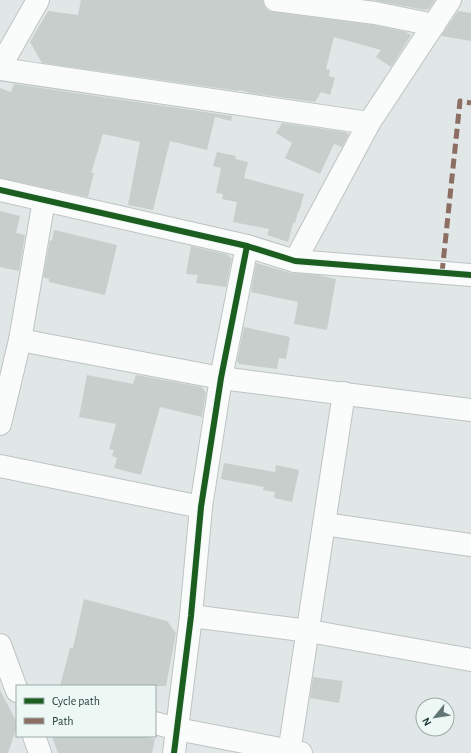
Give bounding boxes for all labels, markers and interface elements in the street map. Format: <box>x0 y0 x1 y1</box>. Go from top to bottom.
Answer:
legend <box>16 685 156 737</box>
text: Cycle path <box>52 695 100 708</box>
north arrow <box>415 697 455 737</box>
text: Path <box>52 715 74 727</box>
text: N <box>420 716 433 728</box>

